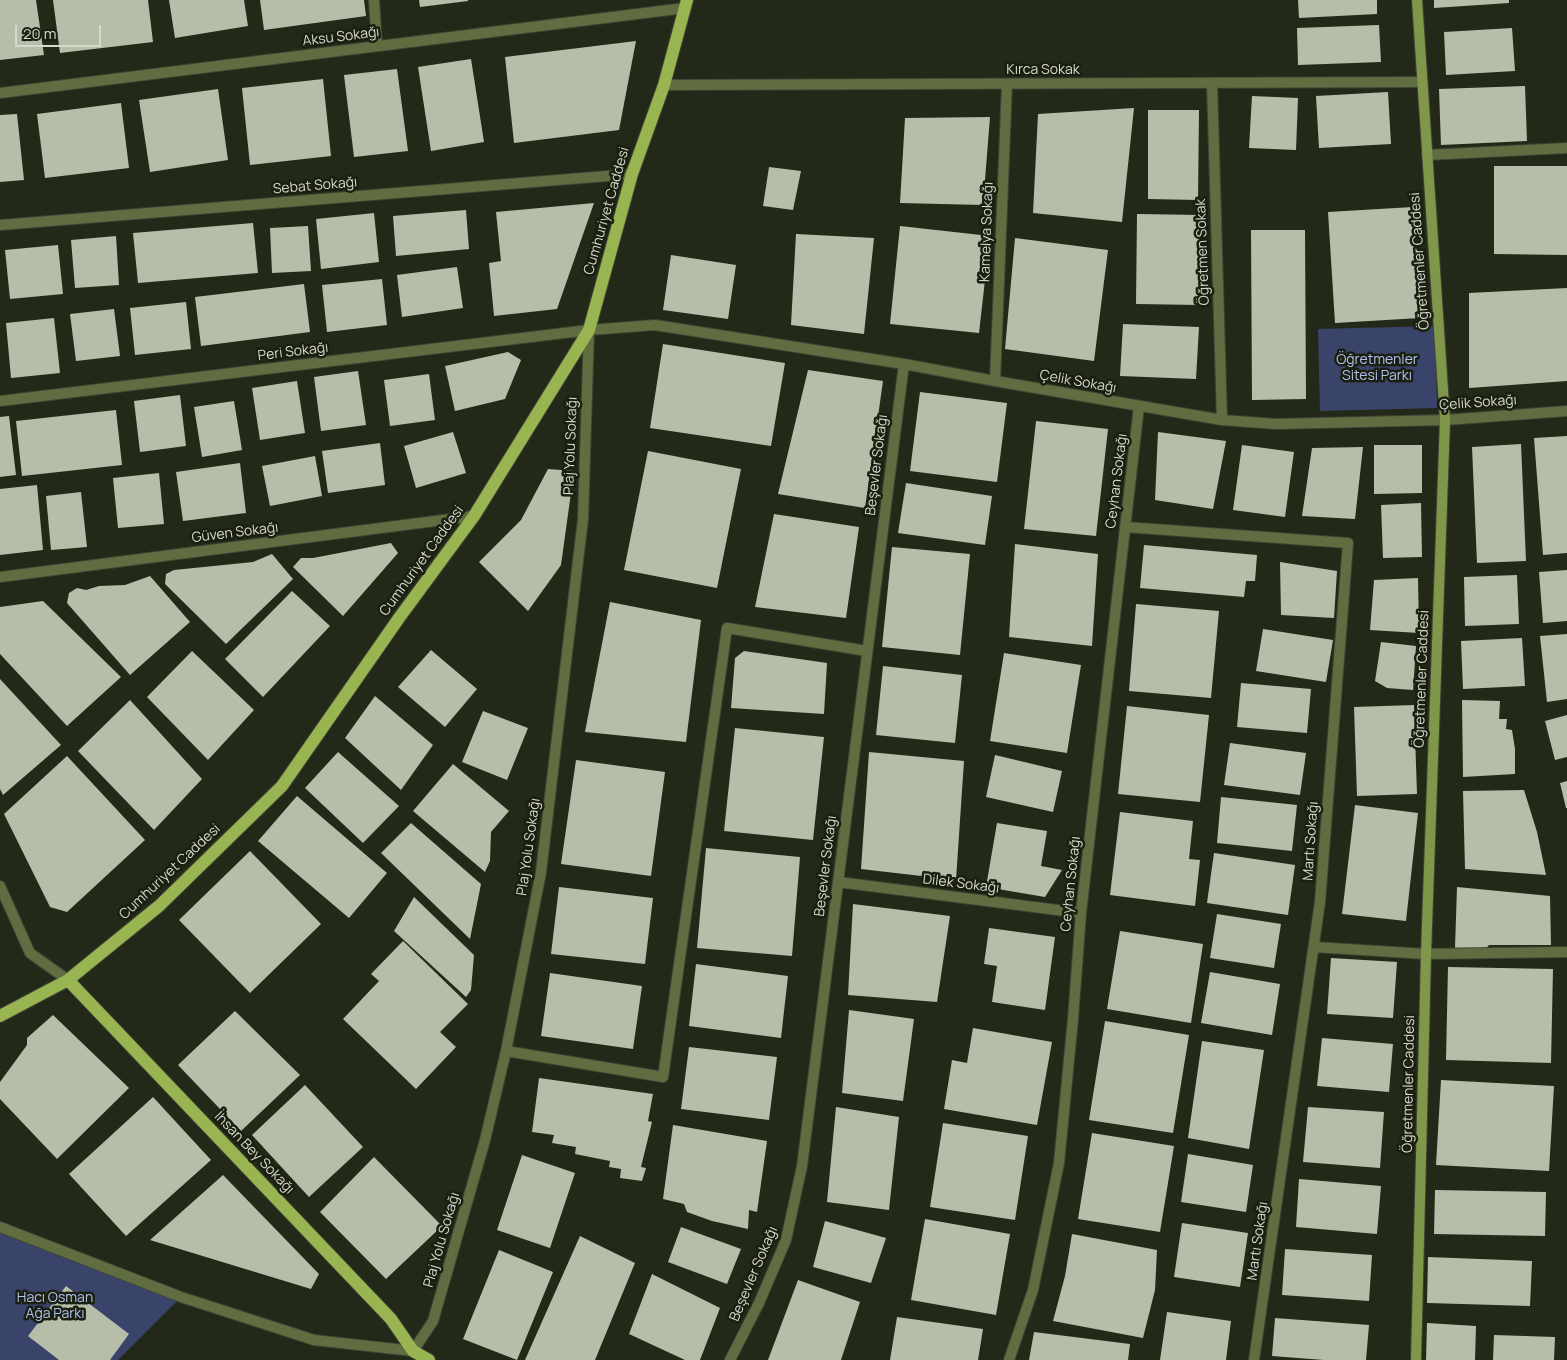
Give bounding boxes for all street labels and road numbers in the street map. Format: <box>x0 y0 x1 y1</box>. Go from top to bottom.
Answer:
street label: Aksu Sokağı <box>302 24 380 50</box>
street label: Kırca Sokak <box>1006 62 1080 78</box>
street label: Cumhuriyet Caddesi <box>581 145 633 277</box>
street label: Sebat Sokağı <box>272 174 358 198</box>
street label: Kamelya Sokağı <box>977 182 997 282</box>
street label: Öğretmenler Caddesi <box>1407 192 1433 330</box>
street label: Öğretmen Sokak <box>1193 198 1213 306</box>
street label: Peri Sokağı <box>257 339 329 365</box>
street label: Çelik Sokağı <box>1038 367 1118 397</box>
street label: Çelik Sokağı <box>1439 392 1517 414</box>
street label: Plaj Yolu Sokağı <box>561 397 581 495</box>
street label: Beşevler Sokağı <box>862 414 892 516</box>
street label: Ceyhan Sokağı <box>1103 432 1131 530</box>
street label: Cumhuriyet Caddesi <box>376 503 468 619</box>
street label: Güven Sokağı <box>191 519 279 547</box>
street label: Öğretmenler Caddesi <box>1411 610 1433 748</box>
street label: Plaj Yolu Sokağı <box>514 797 544 897</box>
street label: Martı Sokağı <box>1300 801 1322 881</box>
street label: Beşevler Sokağı <box>811 815 841 917</box>
street label: Cumhuriyet Caddesi <box>116 821 224 923</box>
street label: Ceyhan Sokağı <box>1058 835 1084 933</box>
street label: Dilek Sokağı <box>922 871 1000 897</box>
street label: Öğretmenler Caddesi <box>1399 1015 1419 1153</box>
street label: İhsan Bey Sokağı <box>211 1108 297 1198</box>
street label: Plaj Yolu Sokağı <box>420 1190 464 1290</box>
street label: Martı Sokağı <box>1244 1200 1272 1282</box>
street label: Beşevler Sokağı <box>726 1224 782 1324</box>

